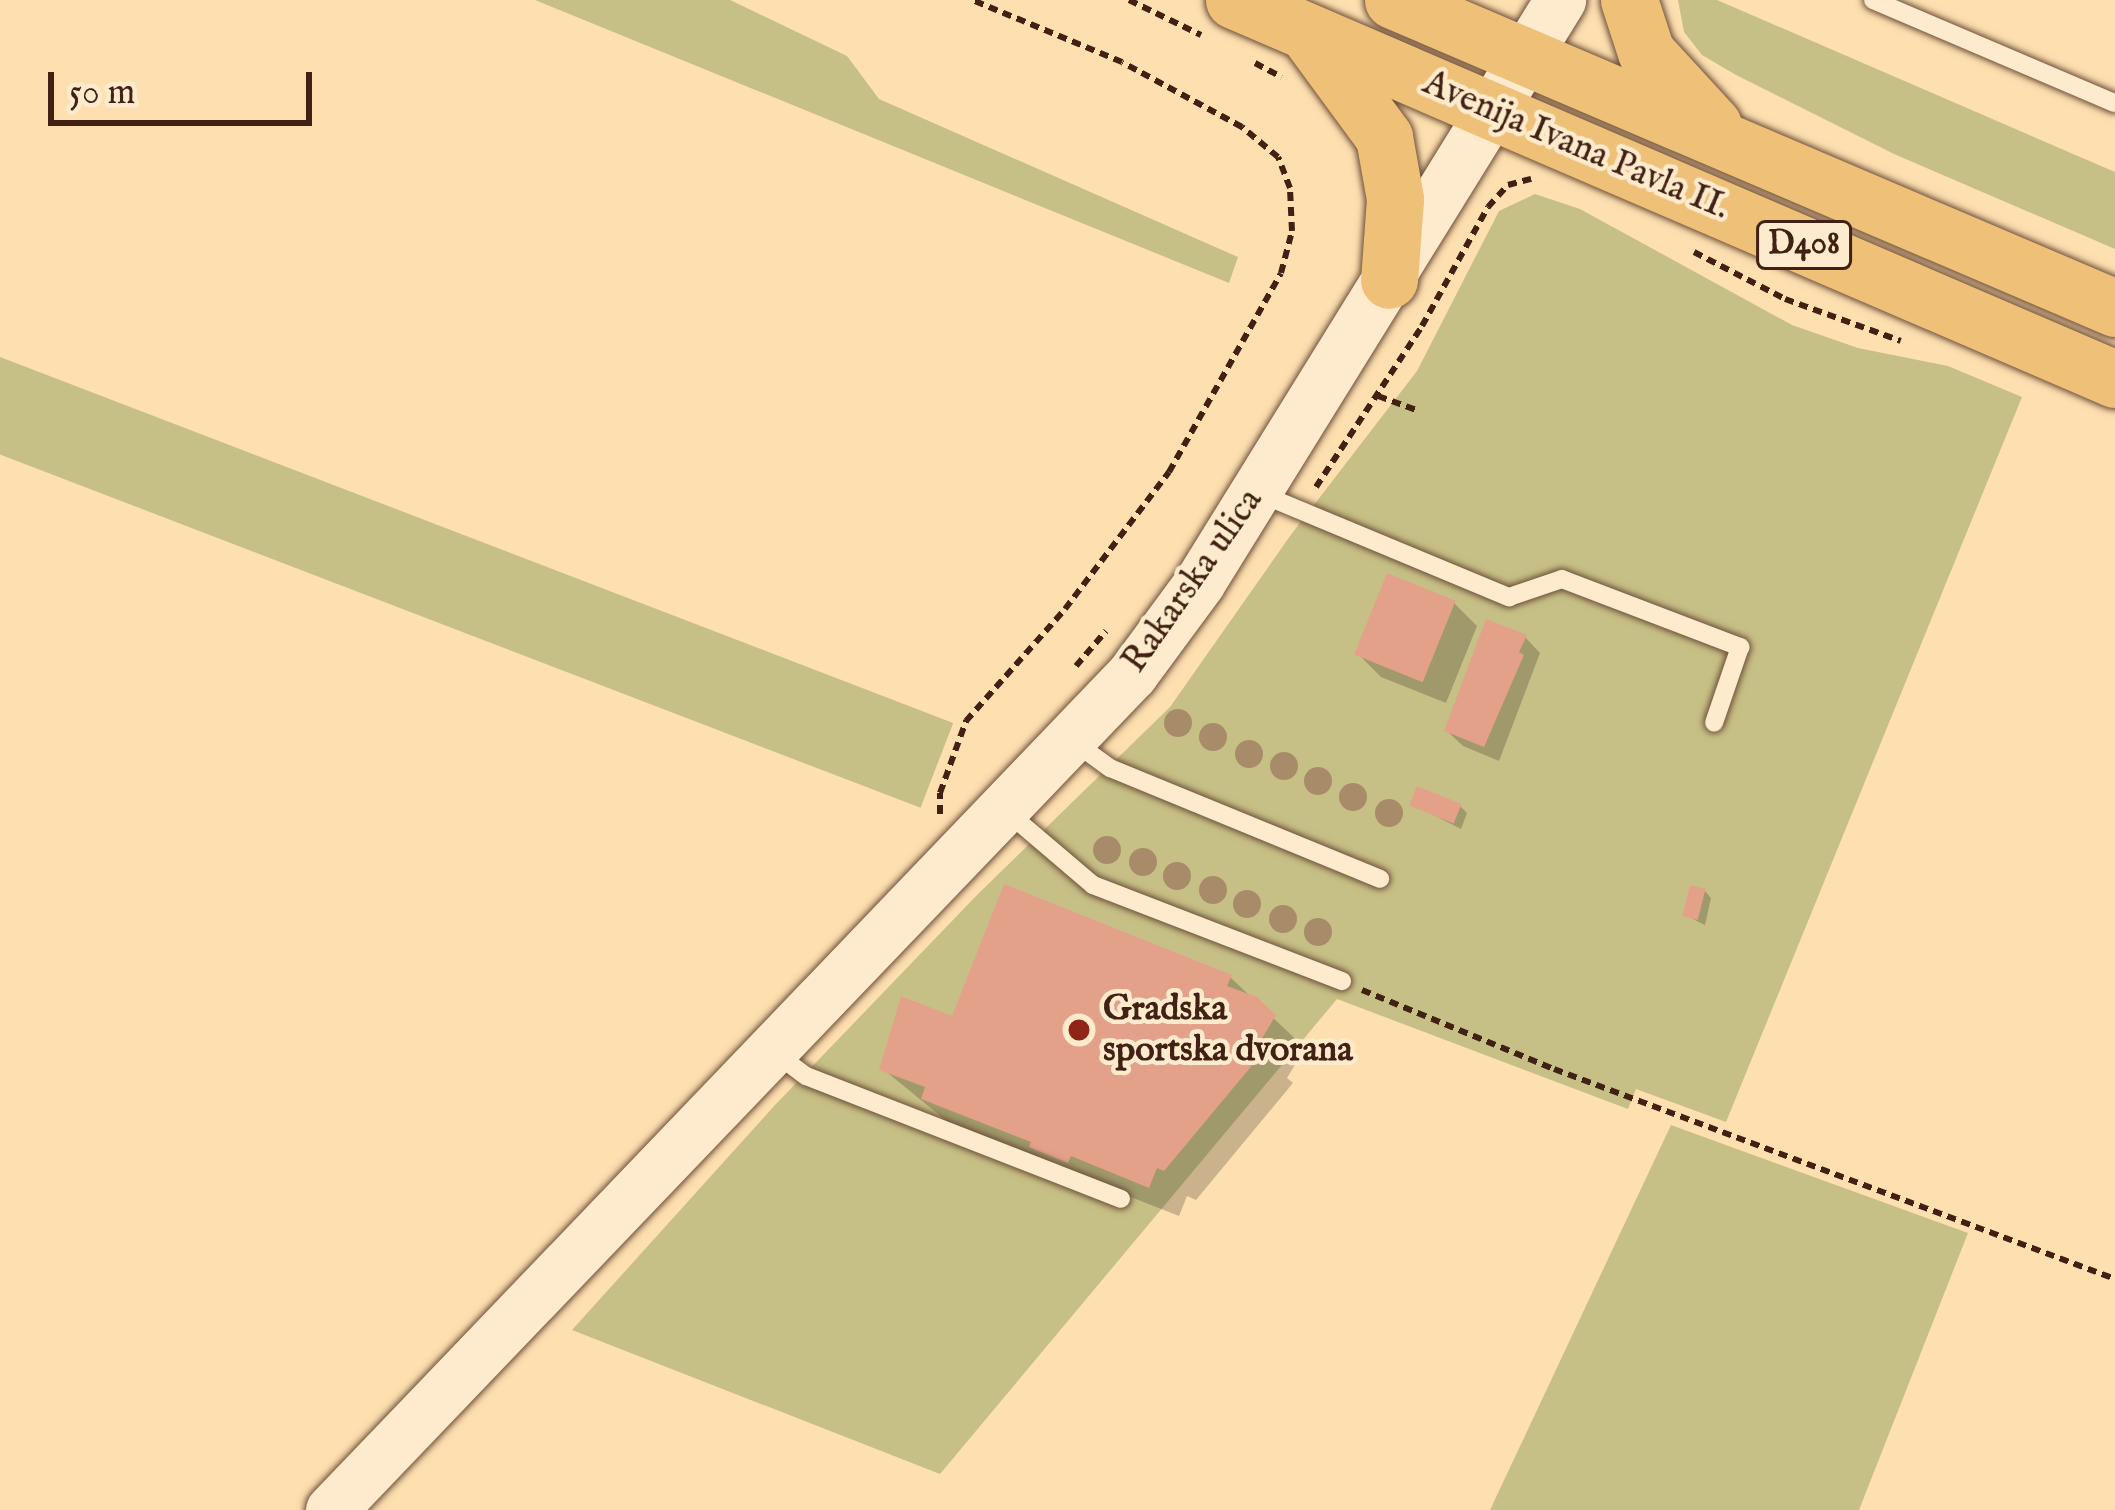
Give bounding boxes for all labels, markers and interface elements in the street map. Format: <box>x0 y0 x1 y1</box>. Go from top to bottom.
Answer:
scale bar <box>54 48 318 122</box>
street label: Avenija Ivana Pavla II. <box>1416 62 1736 230</box>
text: 50 m <box>69 70 135 116</box>
road number: D408 <box>1756 218 1852 272</box>
street label: Rakarska ulica <box>1114 480 1272 682</box>
place label: Gradska sportska dvorana <box>1103 987 1353 1072</box>
marker: Gradska sportska dvorana <box>1066 1017 1092 1043</box>

